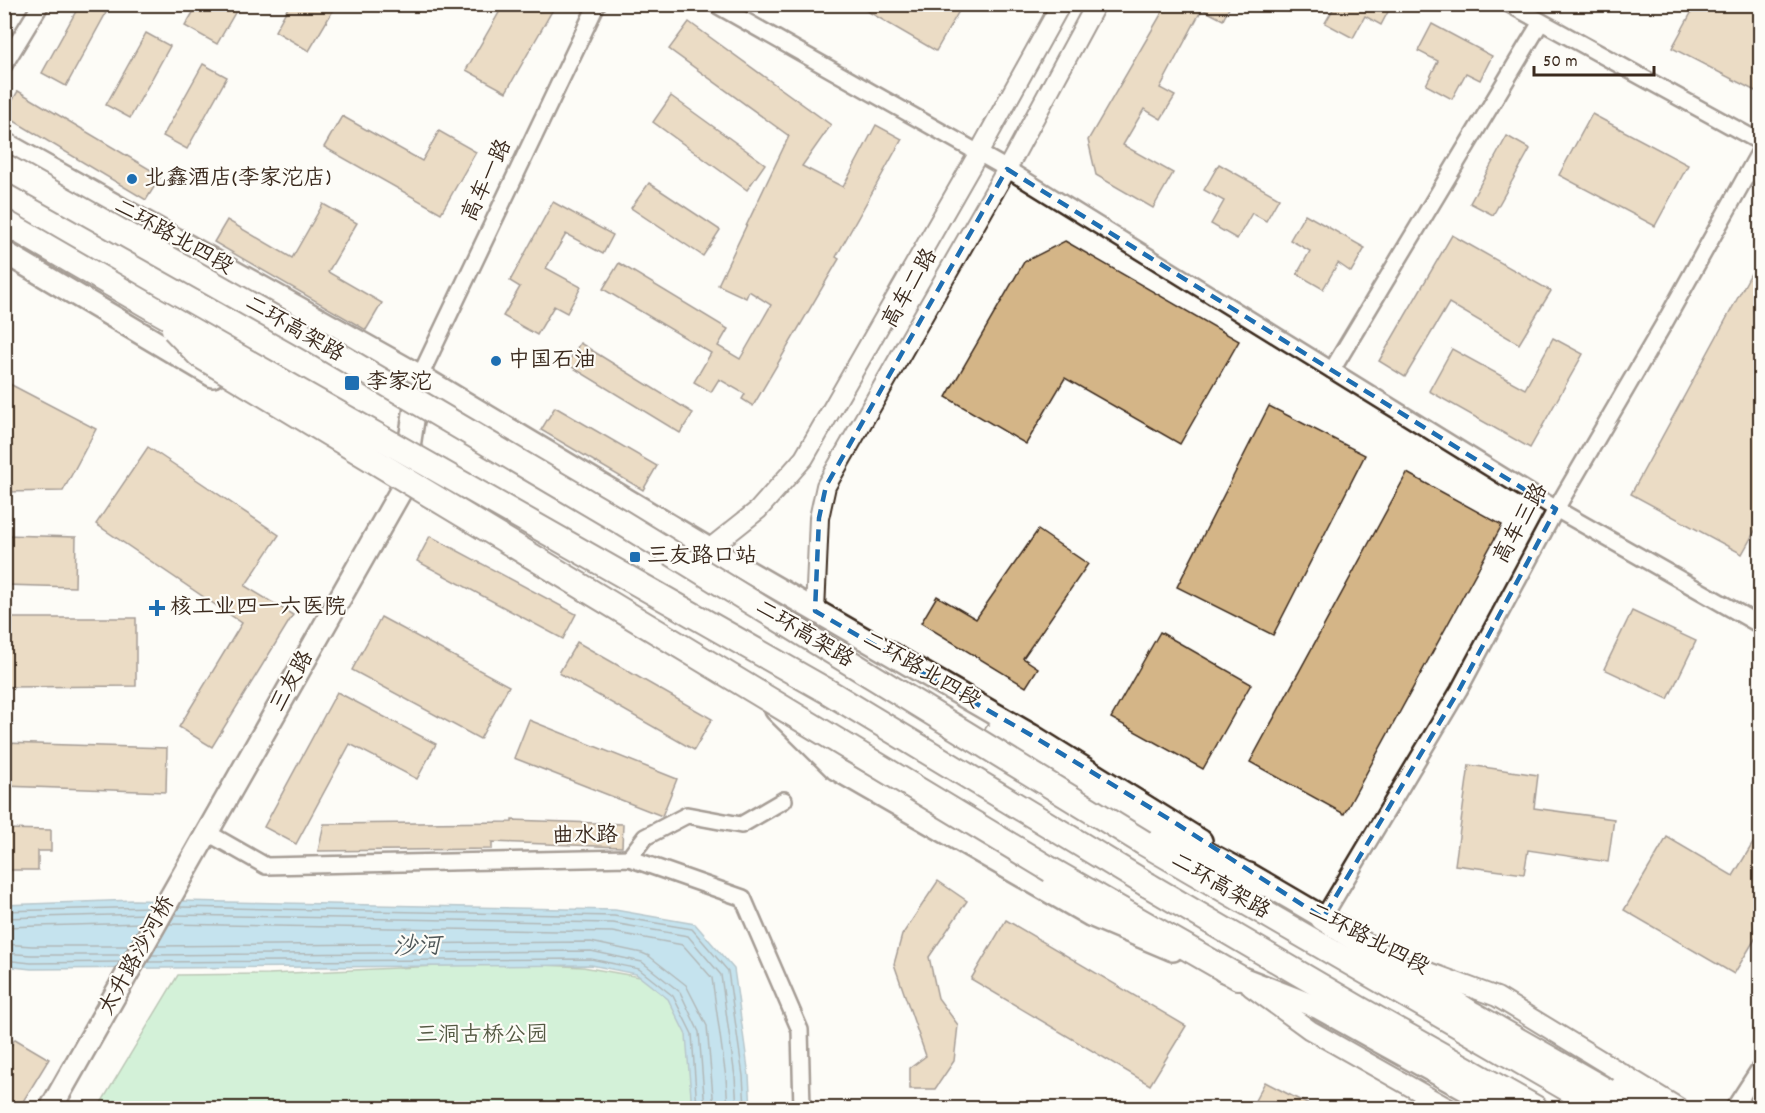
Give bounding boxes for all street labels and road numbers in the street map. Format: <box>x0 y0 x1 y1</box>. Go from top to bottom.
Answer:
street label: 高车一路 <box>455 135 521 227</box>
street label: 二环路北四段 <box>108 192 238 284</box>
street label: 高车二路 <box>876 243 946 335</box>
street label: 二环高架路 <box>239 289 349 371</box>
street label: 高车三路 <box>1487 478 1557 570</box>
street label: 二环高架路 <box>749 593 859 677</box>
street label: 二环路北四段 <box>856 625 986 717</box>
street label: 三友路 <box>263 646 323 718</box>
street label: 曲水路 <box>552 821 618 853</box>
street label: 二环高架路 <box>1165 846 1275 928</box>
street label: 太升路沙河桥 <box>92 891 184 1021</box>
street label: 二环路北四段 <box>1302 896 1434 984</box>

